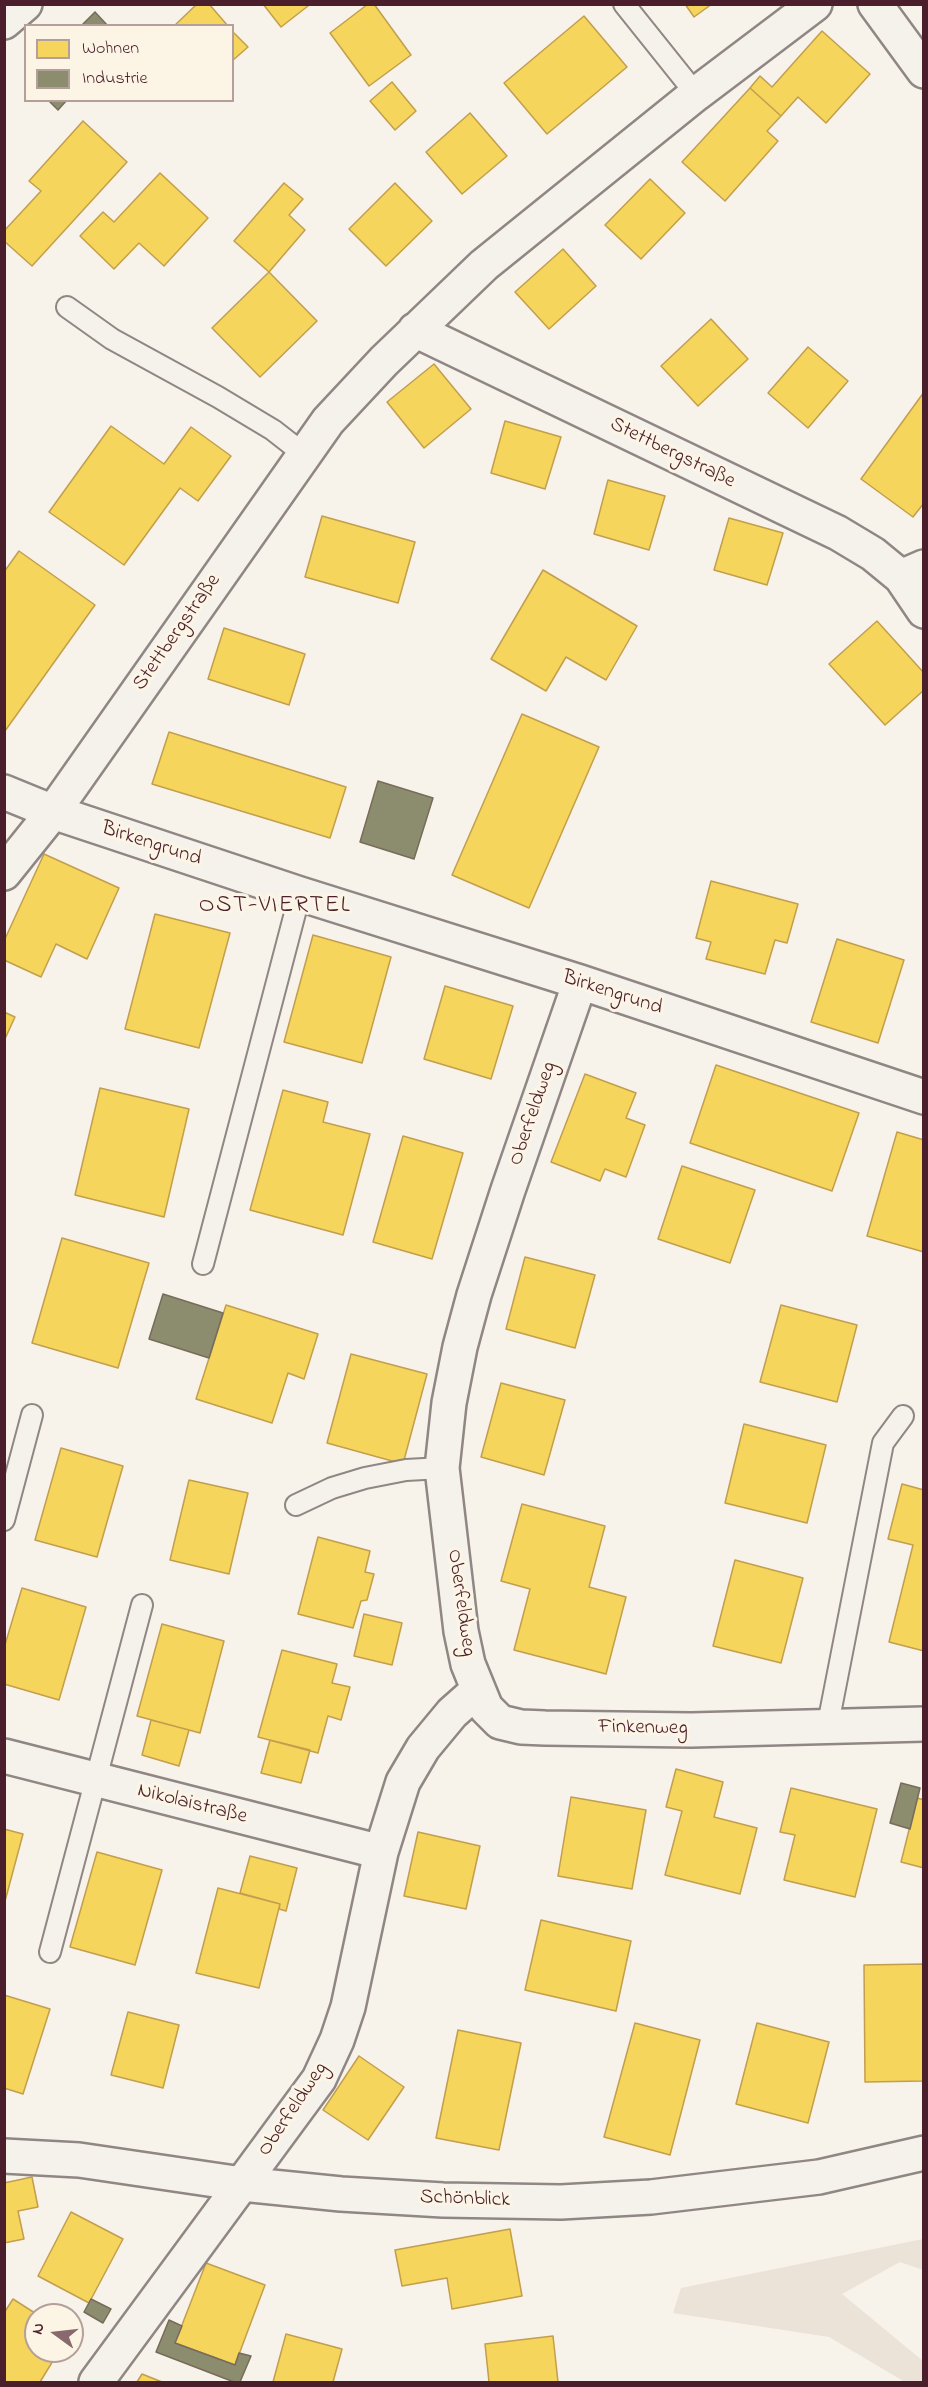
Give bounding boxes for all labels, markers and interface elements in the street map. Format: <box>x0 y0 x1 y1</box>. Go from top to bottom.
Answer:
legend <box>24 24 234 102</box>
text: Wohnen <box>82 36 139 62</box>
text: Industrie <box>82 66 148 92</box>
street label: Stettbergstraße <box>605 413 739 495</box>
street label: Stettbergstraße <box>129 570 227 696</box>
street label: Birkengrund <box>98 817 204 873</box>
district label: OST-VIERTEL <box>199 893 351 921</box>
street label: Birkengrund <box>559 966 665 1022</box>
street label: Oberfeldweg <box>505 1059 563 1169</box>
street label: Oberfeldweg <box>440 1548 480 1658</box>
street label: Finkenweg <box>598 1716 688 1742</box>
street label: Nikolaistraße <box>135 1779 249 1831</box>
street label: Oberfeldweg <box>253 2058 335 2162</box>
street label: Schönblick <box>419 2186 511 2214</box>
north arrow <box>24 2303 84 2363</box>
text: N <box>26 2321 52 2337</box>

